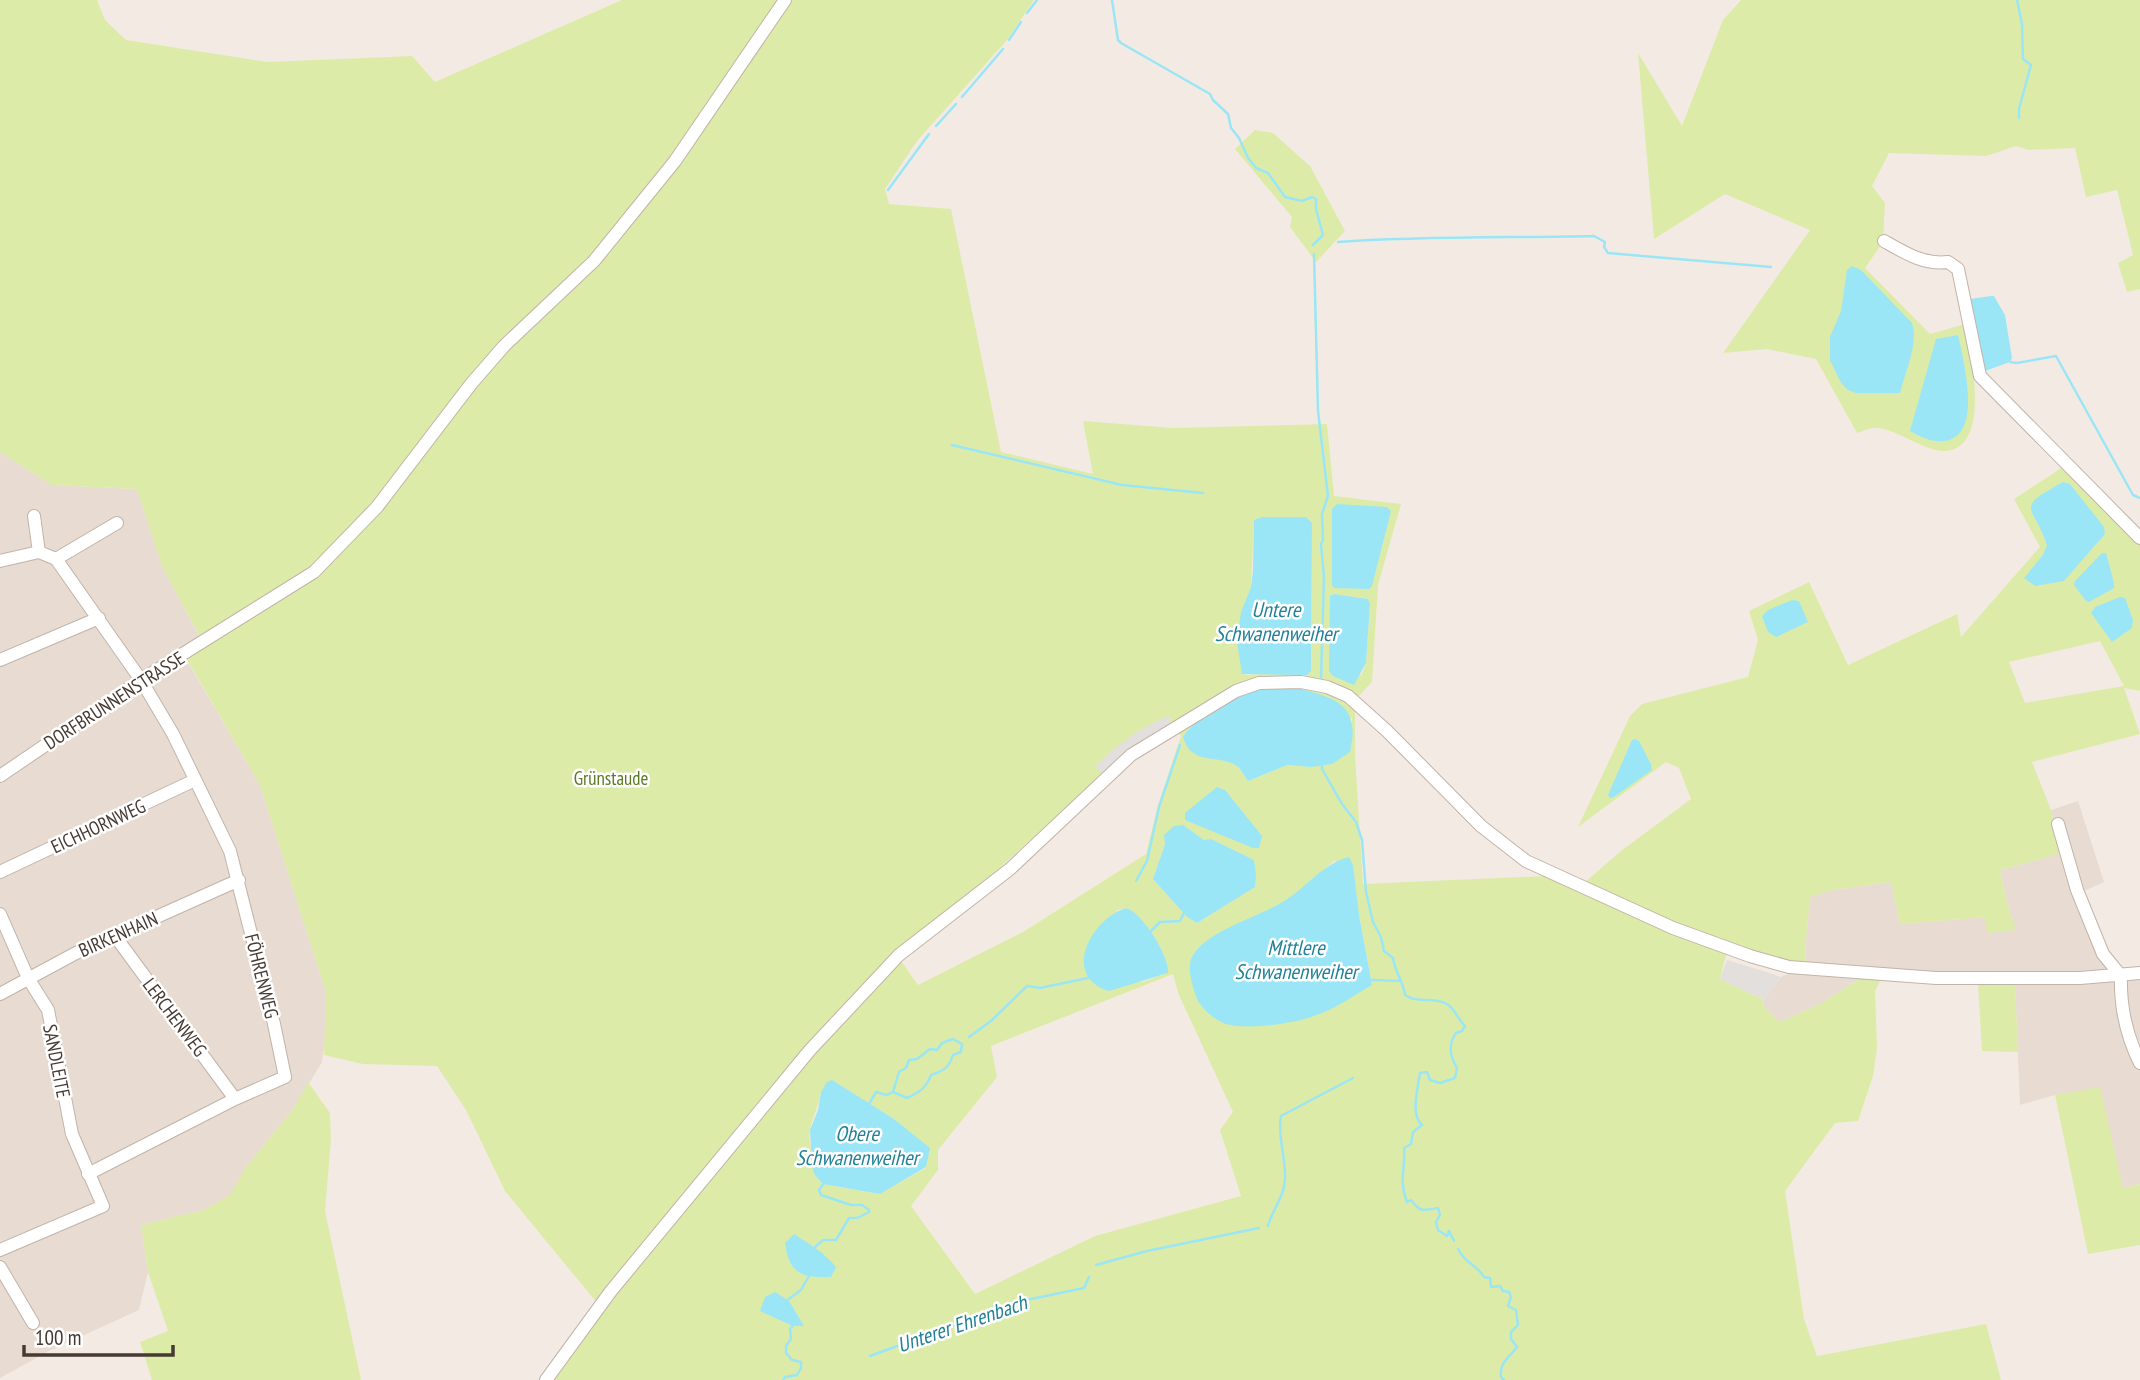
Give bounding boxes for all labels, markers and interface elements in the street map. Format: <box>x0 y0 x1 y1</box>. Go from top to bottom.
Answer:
water label: Untere Schwanenweiher <box>1215 596 1341 647</box>
street label: DORFBRUNNENSTRASSE <box>39 646 189 754</box>
park label: Grünstaude <box>574 766 649 790</box>
street label: EICHHORNWEG <box>47 794 149 858</box>
street label: BIRKENHAIN <box>75 906 161 962</box>
street label: FÖHRENWEG <box>240 931 284 1021</box>
water label: Mittlere Schwanenweiher <box>1235 934 1361 985</box>
street label: LERCHENWEG <box>138 973 212 1061</box>
street label: SANDLEITE <box>38 1022 76 1100</box>
water label: Obere Schwanenweiher <box>796 1120 922 1171</box>
water label: Unterer Ehrenbach <box>894 1288 1032 1358</box>
scale bar <box>24 1314 173 1358</box>
text: 100 m <box>35 1324 81 1351</box>

